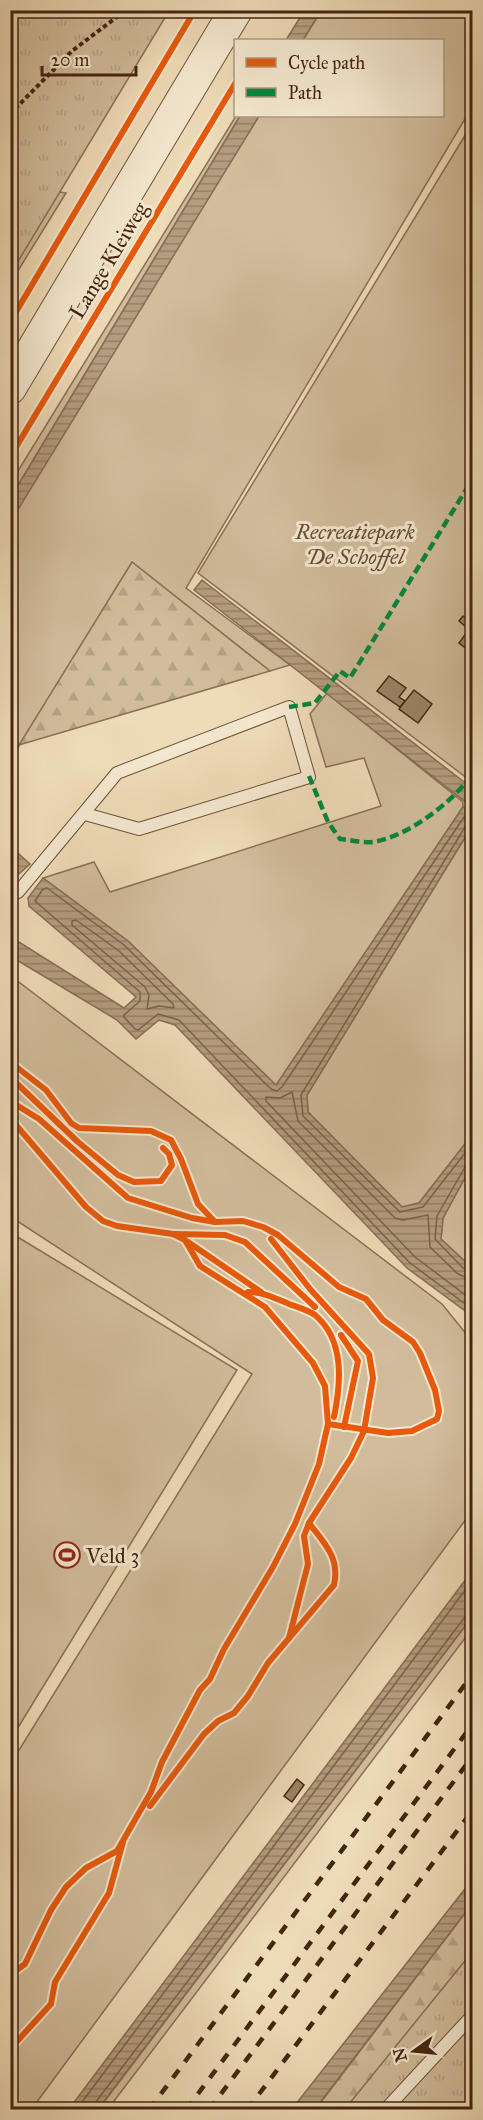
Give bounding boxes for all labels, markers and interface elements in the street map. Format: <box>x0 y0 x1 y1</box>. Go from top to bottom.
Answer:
scale bar <box>42 39 136 77</box>
legend <box>234 39 444 117</box>
text: 20 m <box>51 49 89 71</box>
text: Cycle path <box>288 52 365 74</box>
text: Path <box>288 82 322 104</box>
street label: Lange Kleiweg <box>63 196 154 324</box>
park label: Recreatiepark De Schoffel <box>294 518 415 572</box>
sports icon: Veld 3 <box>52 1540 82 1570</box>
place label: Veld 3 <box>85 1542 139 1569</box>
north arrow <box>384 2021 444 2081</box>
text: N <box>389 2045 411 2064</box>

